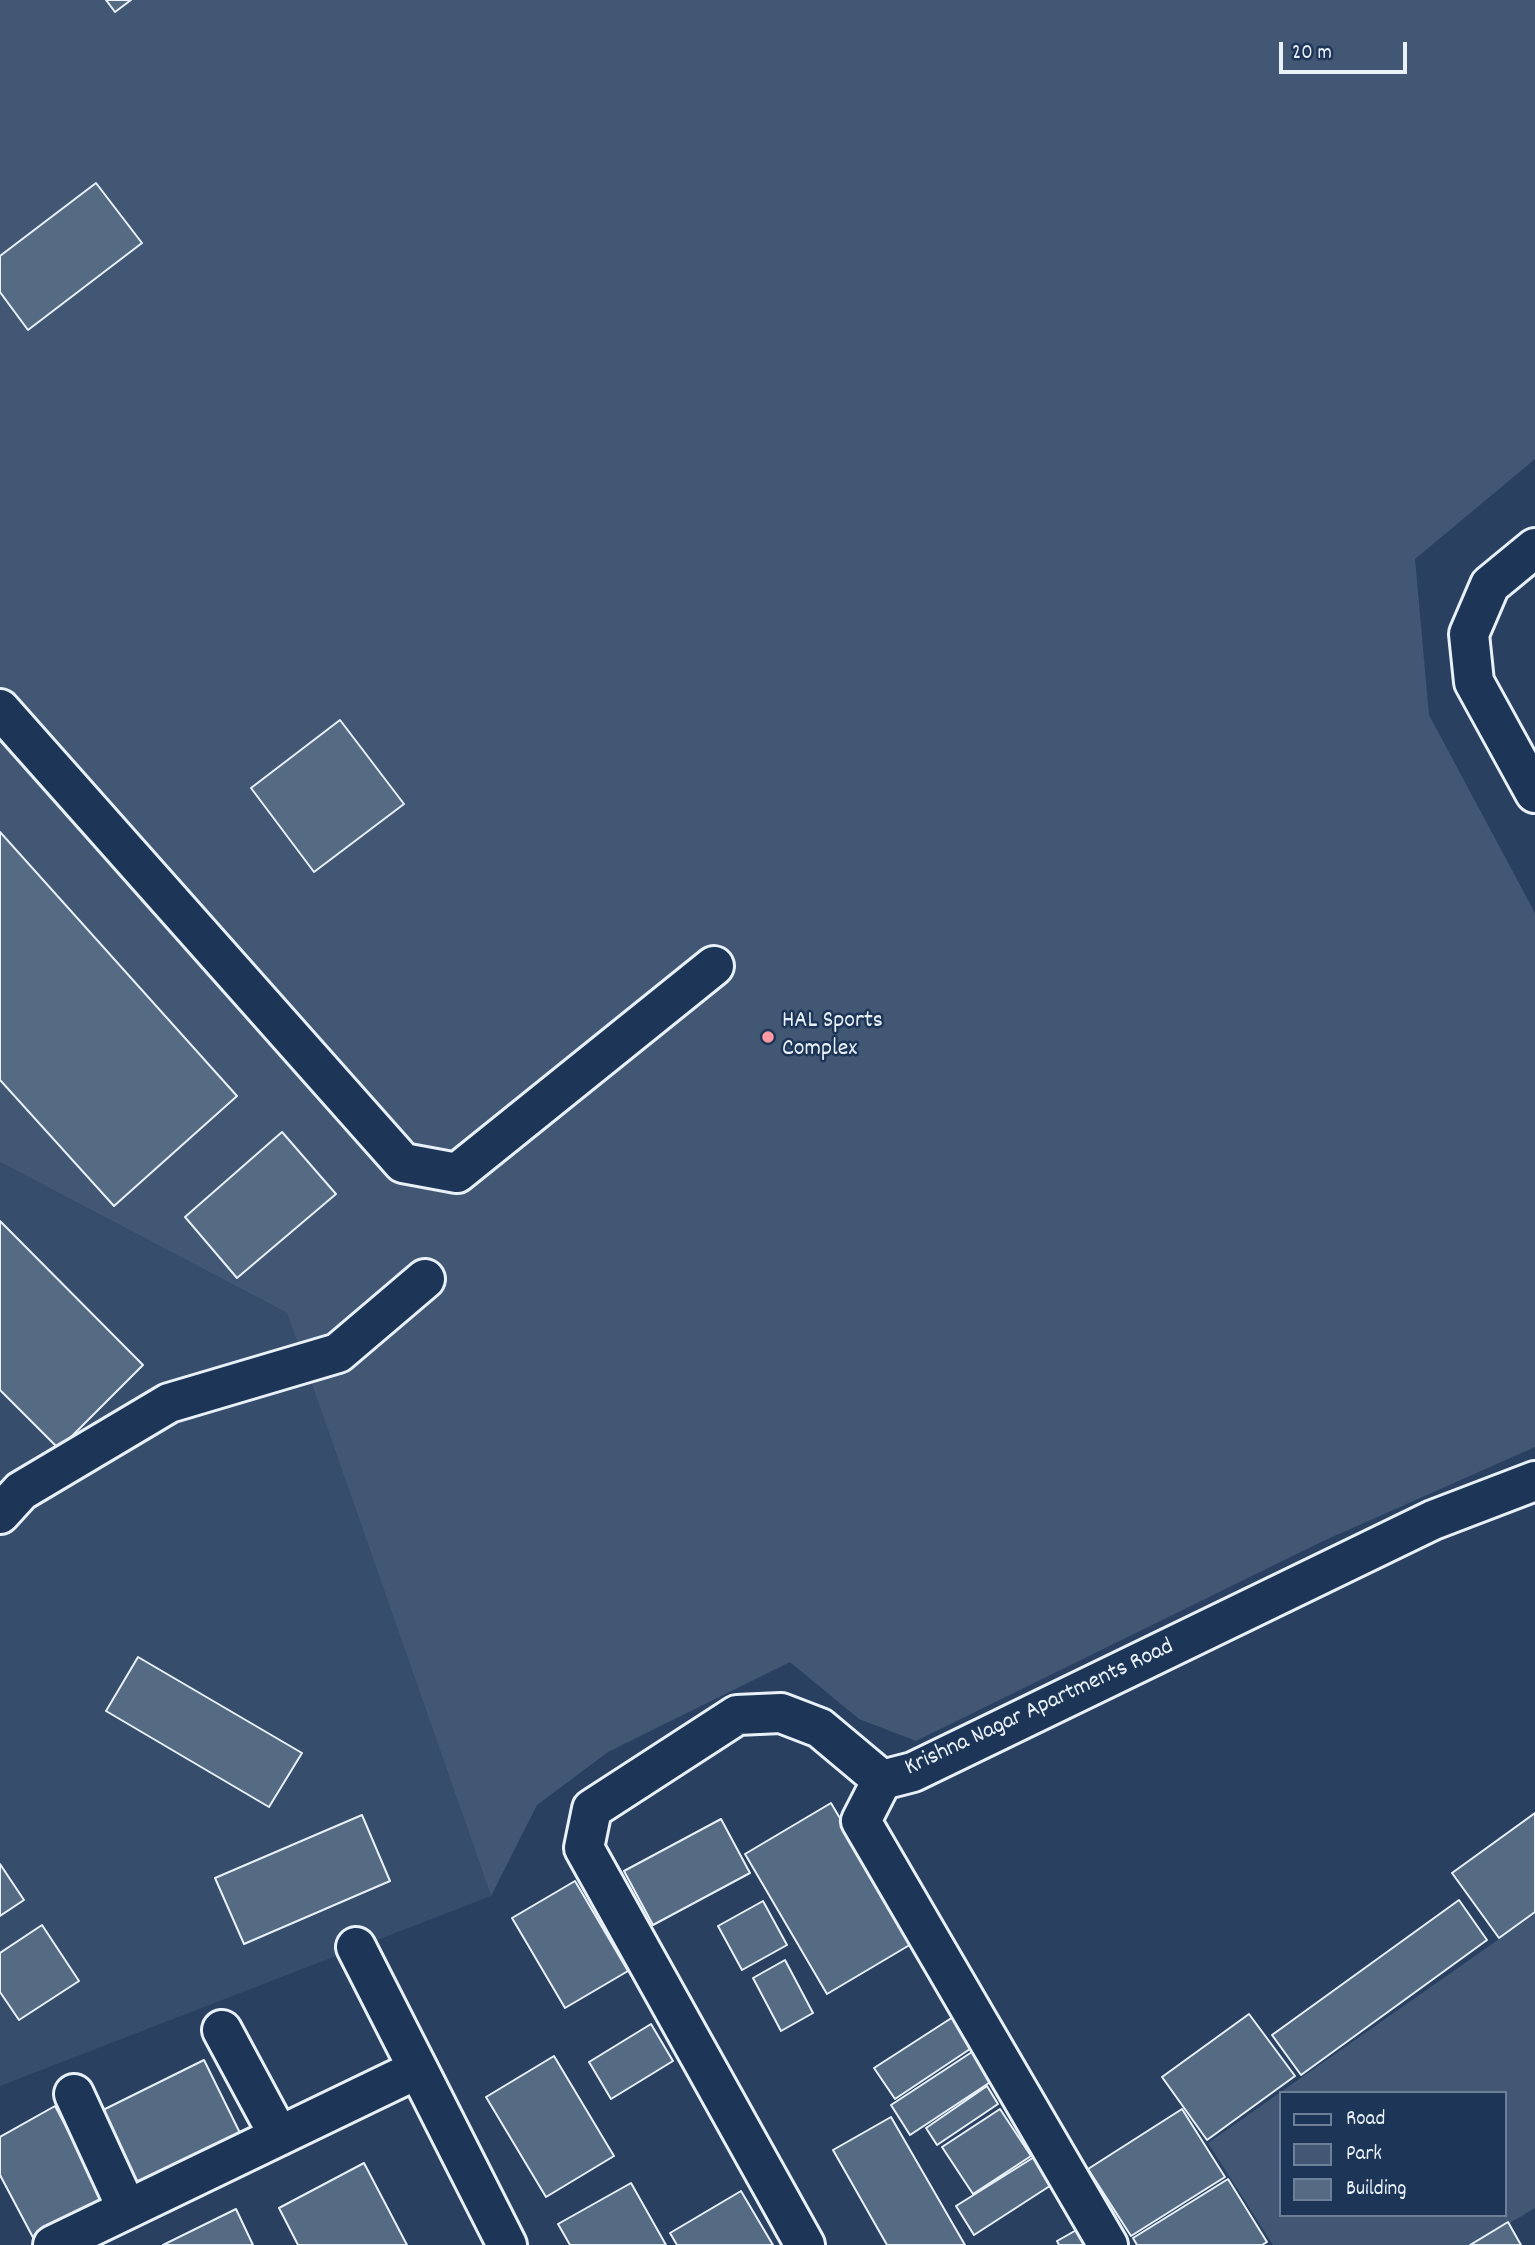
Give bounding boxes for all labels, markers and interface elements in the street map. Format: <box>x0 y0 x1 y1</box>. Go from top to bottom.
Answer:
scale bar <box>1283 28 1411 72</box>
text: 20 m <box>1292 39 1332 69</box>
place label: HAL Sports Complex <box>782 1009 883 1065</box>
marker: HAL Sports Complex <box>760 1029 776 1045</box>
street label: Krishna Nagar Apartments Road <box>901 1634 1179 1784</box>
legend <box>1280 2091 1507 2217</box>
text: Road <box>1346 2105 1385 2135</box>
text: Park <box>1346 2140 1382 2170</box>
text: Building <box>1346 2175 1406 2205</box>

